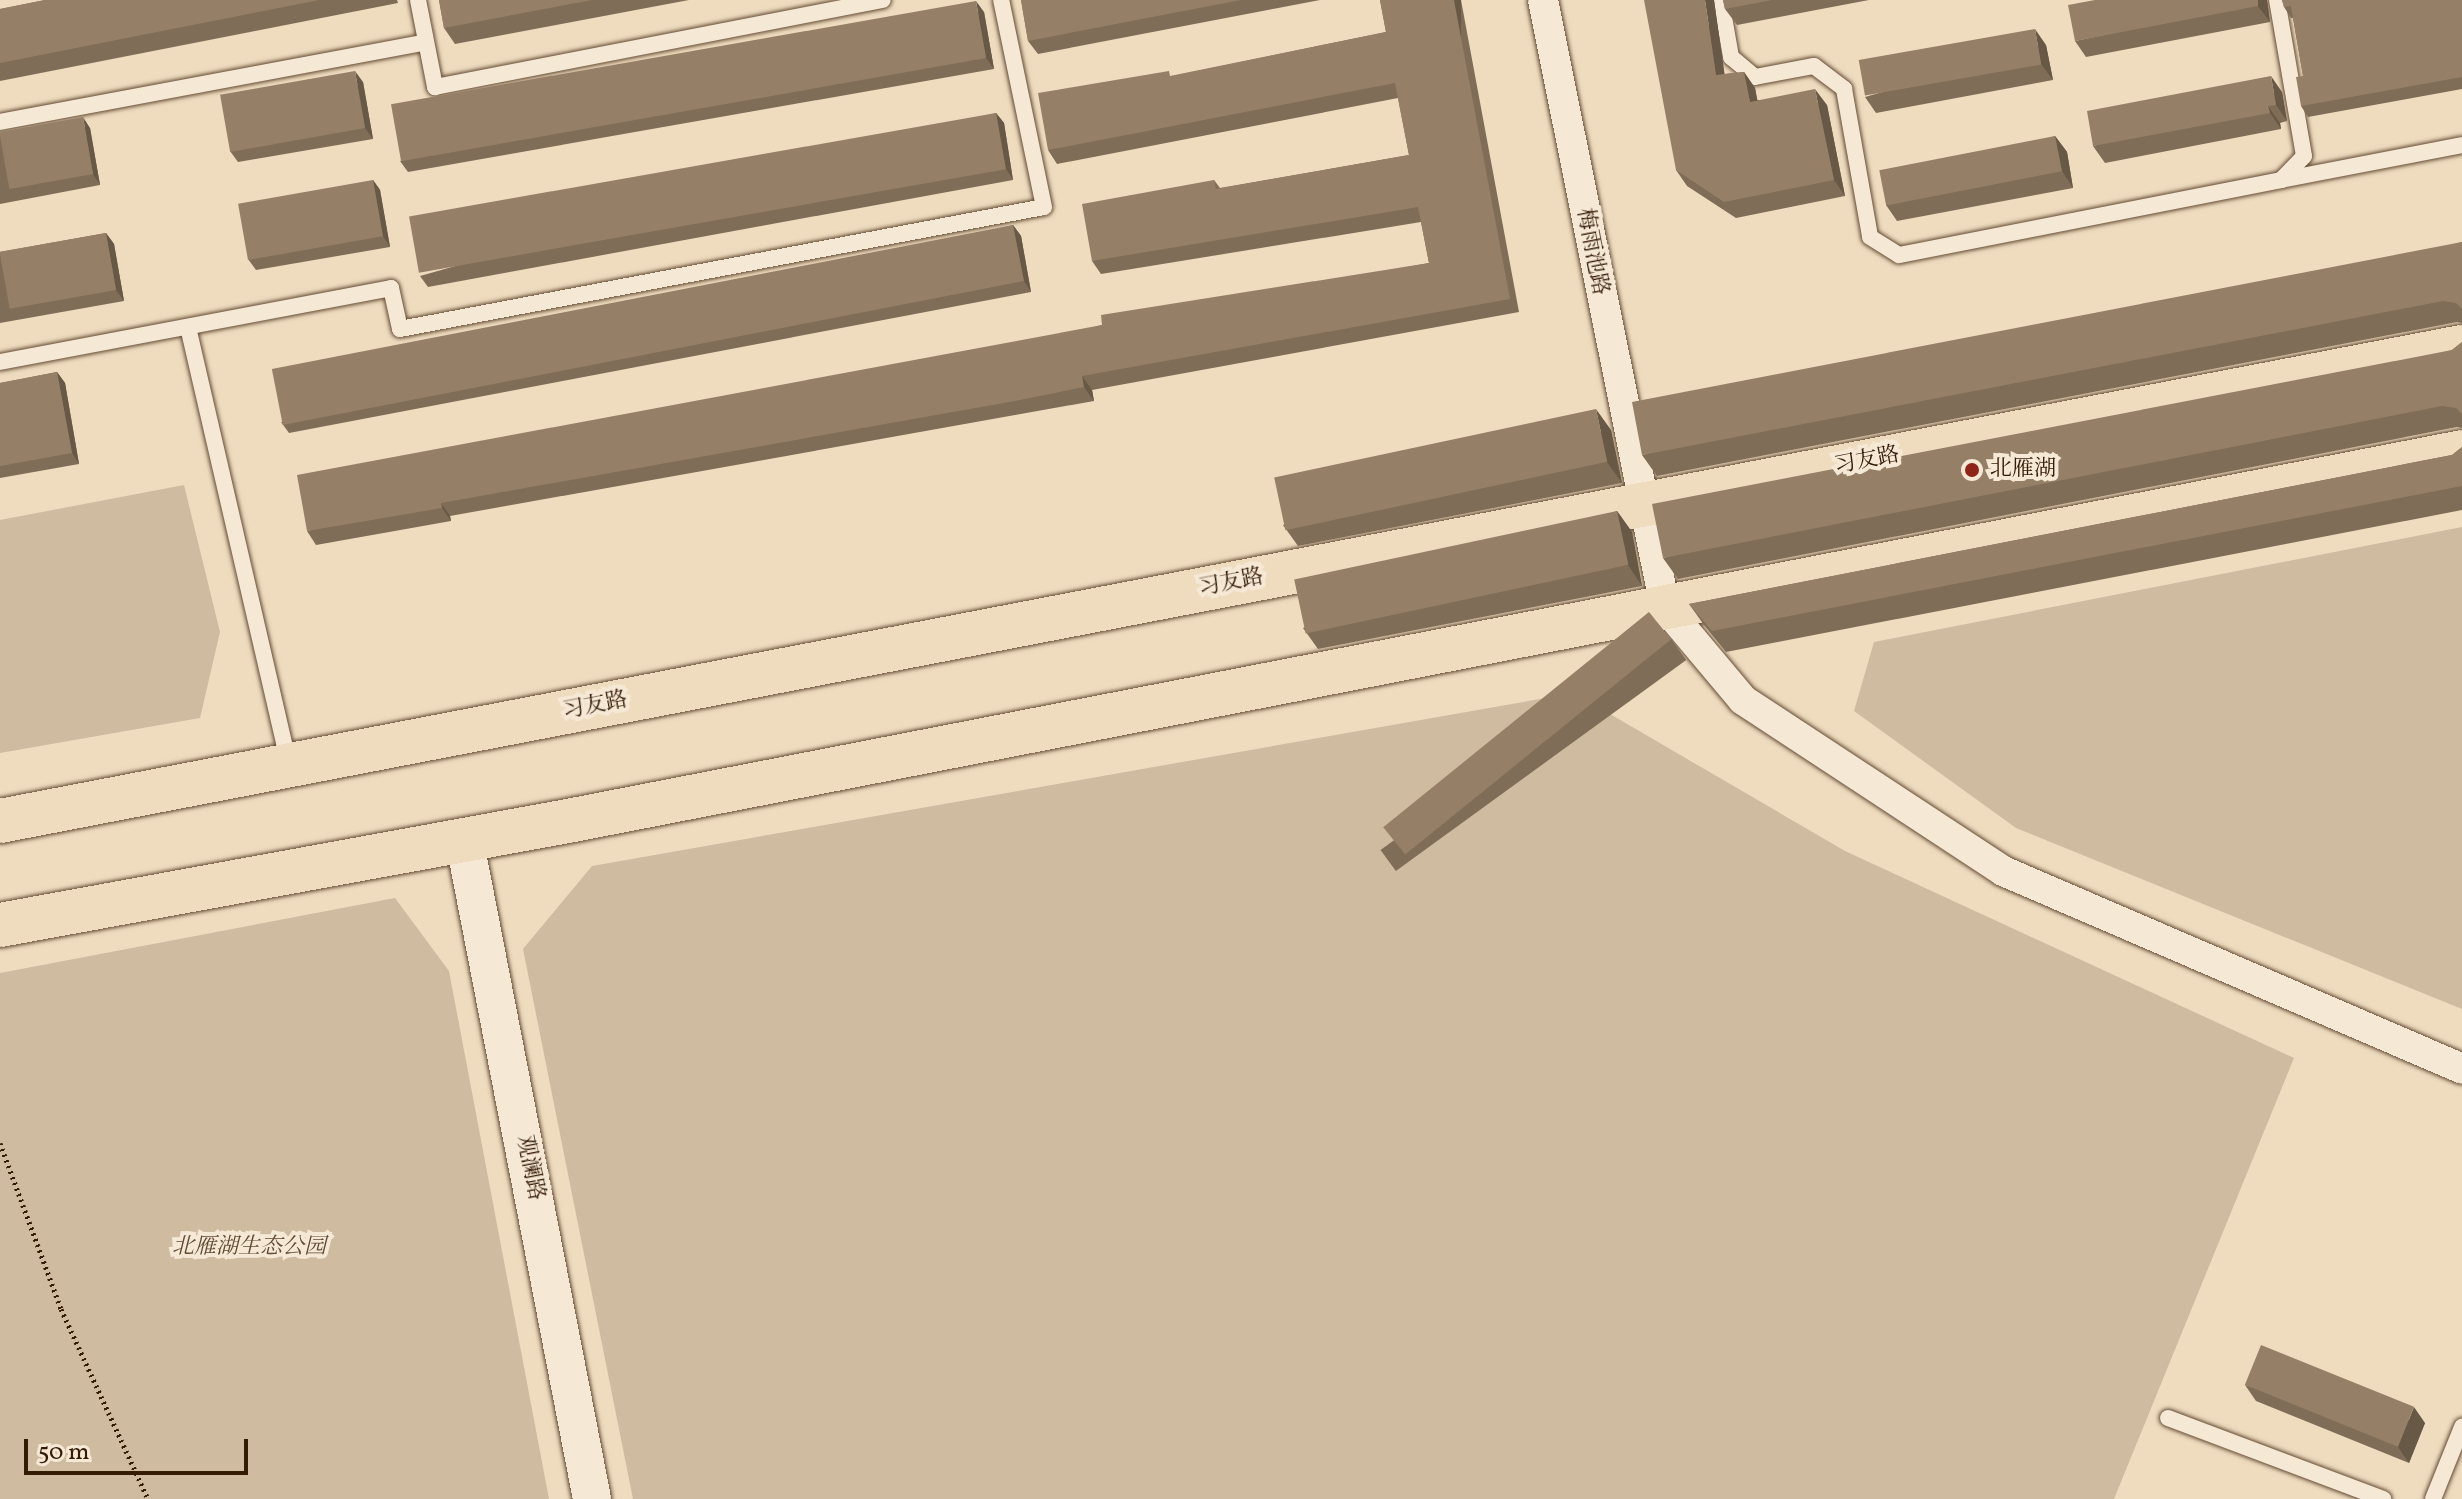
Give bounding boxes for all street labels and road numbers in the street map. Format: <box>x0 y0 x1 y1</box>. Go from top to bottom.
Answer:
street label: 梅雨池路 <box>1571 206 1613 298</box>
street label: 习友路 <box>1832 442 1902 480</box>
street label: 习友路 <box>1196 564 1266 602</box>
street label: 习友路 <box>560 687 630 725</box>
street label: 观澜路 <box>511 1133 549 1203</box>

